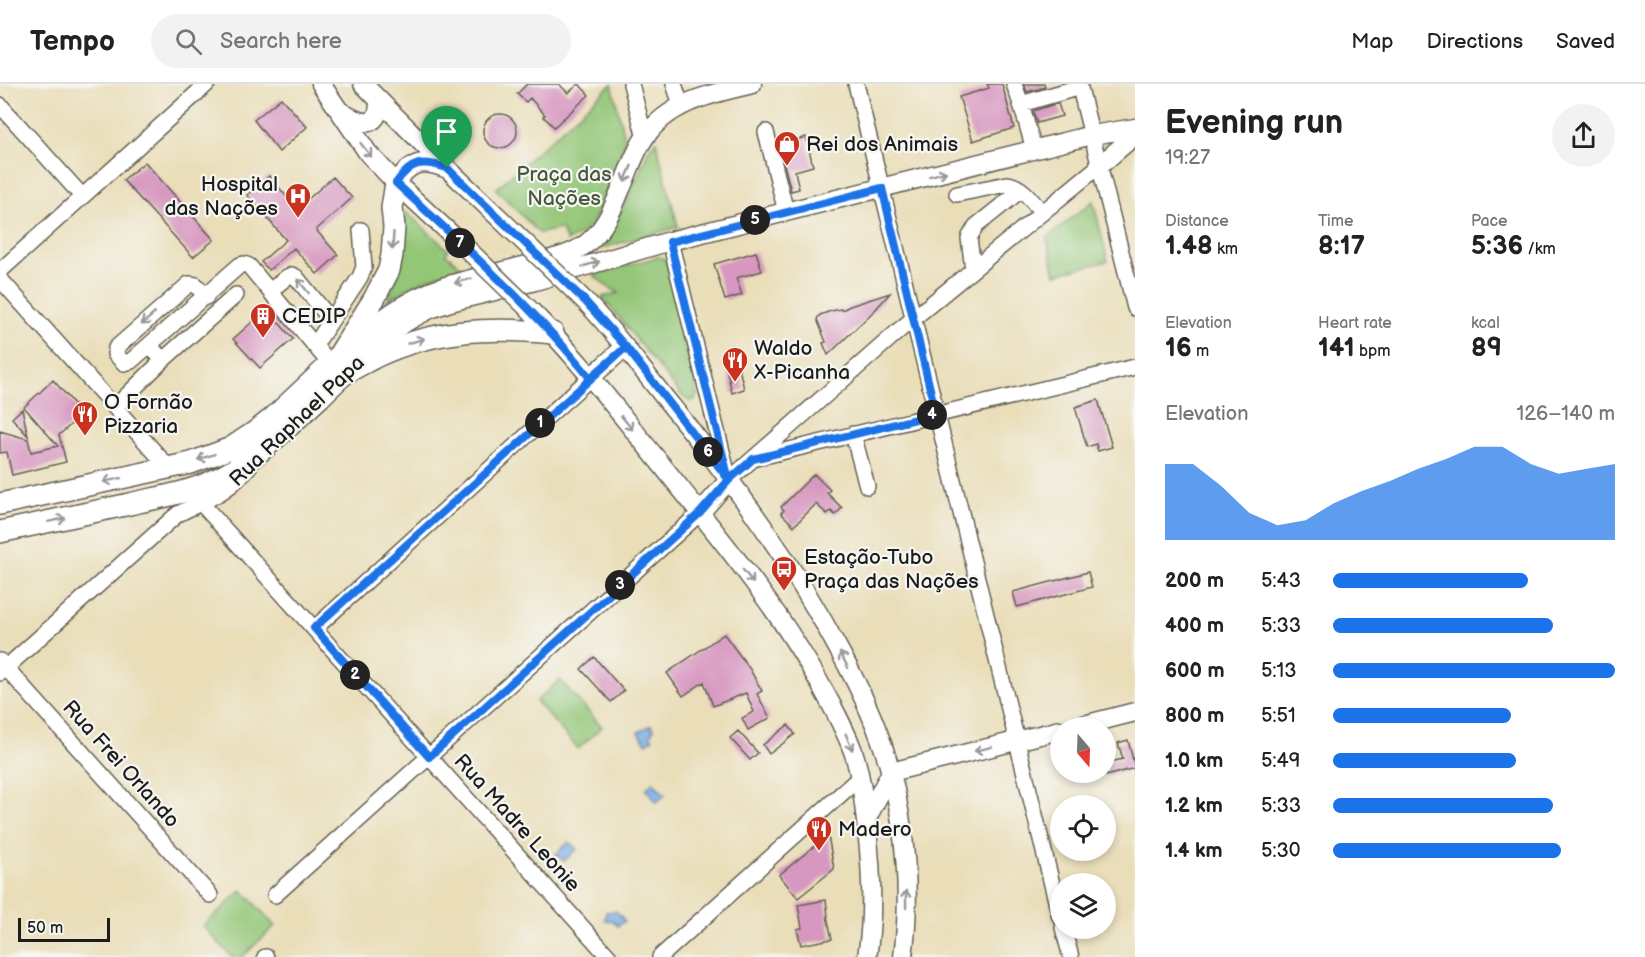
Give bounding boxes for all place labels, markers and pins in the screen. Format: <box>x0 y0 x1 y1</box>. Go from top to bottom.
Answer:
pin <box>421 106 472 168</box>
shop icon: Rei dos Animais <box>772 129 802 167</box>
place label: Rei dos Animais <box>806 132 958 157</box>
place label: Hospital das Nações <box>164 172 278 221</box>
hospital icon: Hospital das Nações <box>283 181 313 219</box>
pin: 5 <box>740 205 770 235</box>
pin: 7 <box>445 228 475 258</box>
building icon: CEDIP <box>248 301 278 339</box>
place label: CEDIP <box>282 304 346 329</box>
place label: Waldo X-Picanha <box>753 336 850 385</box>
restaurant icon: Waldo X-Picanha <box>720 345 750 383</box>
place label: O Fornão Pizzaria <box>104 390 193 439</box>
restaurant icon: O Fornão Pizzaria <box>70 399 100 437</box>
pin: 4 <box>917 400 947 430</box>
pin: 1 <box>525 408 555 438</box>
pin: 6 <box>693 437 723 467</box>
place label: Estação-Tubo Praça das Nações <box>804 545 979 594</box>
bus stop icon: Estação-Tubo Praça das Nações <box>769 554 799 592</box>
pin: 3 <box>605 570 635 600</box>
pin: 2 <box>340 660 370 690</box>
restaurant icon: Madero <box>804 814 834 852</box>
place label: Madero <box>838 817 912 842</box>

